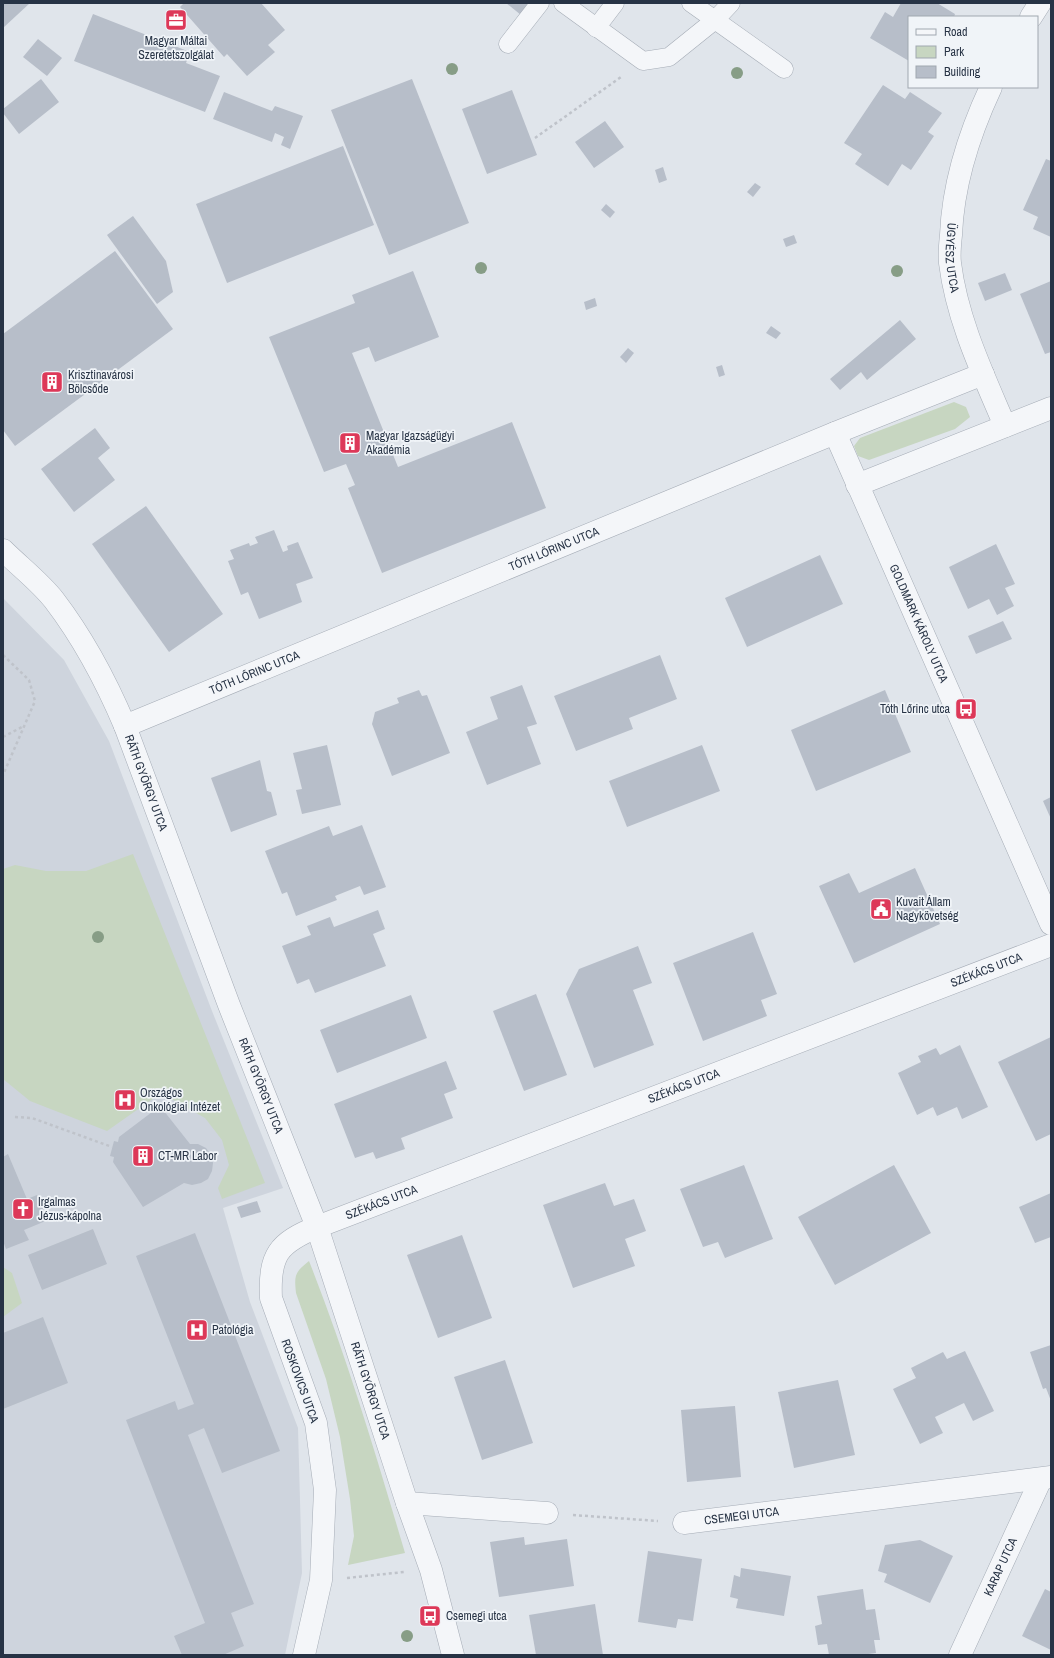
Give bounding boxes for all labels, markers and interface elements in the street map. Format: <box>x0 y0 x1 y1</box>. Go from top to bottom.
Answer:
office icon: Magyar Máltai Szeretetszolgálat <box>163 7 189 33</box>
legend <box>908 16 1038 88</box>
text: Road <box>944 24 968 40</box>
place label: Magyar Máltai Szeretetszolgálat <box>138 33 214 63</box>
text: Park <box>944 44 964 60</box>
text: Building <box>944 64 981 80</box>
street label: ÜGYÉSZ UTCA <box>942 222 963 294</box>
place label: Krisztinavárosi Bölcsőde <box>68 367 134 397</box>
building icon: Krisztinavárosi Bölcsőde <box>39 369 65 395</box>
place label: Magyar Igazságügyi Akadémia <box>365 428 455 458</box>
building icon: Magyar Igazságügyi Akadémia <box>337 430 363 456</box>
street label: TÓTH LŐRINC UTCA <box>506 523 602 575</box>
street label: GOLDMARK KÁROLY UTCA <box>886 562 952 685</box>
street label: TÓTH LŐRINC UTCA <box>207 647 302 698</box>
bus stop icon: Tóth Lőrinc utca <box>953 696 979 722</box>
place label: Tóth Lőrinc utca <box>880 701 951 717</box>
street label: RÁTH GYÖRGY UTCA <box>121 732 172 833</box>
place label: Kuvait Állam Nagykövetség <box>896 894 959 924</box>
public building icon: Kuvait Állam Nagykövetség <box>868 896 894 922</box>
street label: SZÉKÁCS UTCA <box>948 949 1025 991</box>
street label: RÁTH GYÖRGY UTCA <box>235 1036 287 1136</box>
street label: SZÉKÁCS UTCA <box>646 1065 722 1107</box>
place label: Országos Onkológiai Intézet <box>140 1085 220 1115</box>
hospital icon: Országos Onkológiai Intézet <box>112 1087 138 1113</box>
building icon: CT-MR Labor <box>130 1143 156 1169</box>
place label: CT-MR Labor <box>158 1148 218 1164</box>
street label: SZÉKÁCS UTCA <box>343 1181 420 1223</box>
place label: Irgalmas Jézus-kápolna <box>38 1194 102 1224</box>
church icon: Irgalmas Jézus-kápolna <box>10 1196 36 1222</box>
hospital icon: Patológia <box>184 1317 210 1343</box>
place label: Patológia <box>212 1322 254 1338</box>
street label: ROSKOVICS UTCA <box>277 1337 323 1426</box>
street label: RÁTH GYÖRGY UTCA <box>347 1340 394 1442</box>
street label: CSEMEGI UTCA <box>703 1503 780 1528</box>
street label: KARAP UTCA <box>980 1535 1021 1599</box>
bus stop icon: Csemegi utca <box>417 1603 443 1629</box>
place label: Csemegi utca <box>446 1608 507 1624</box>

